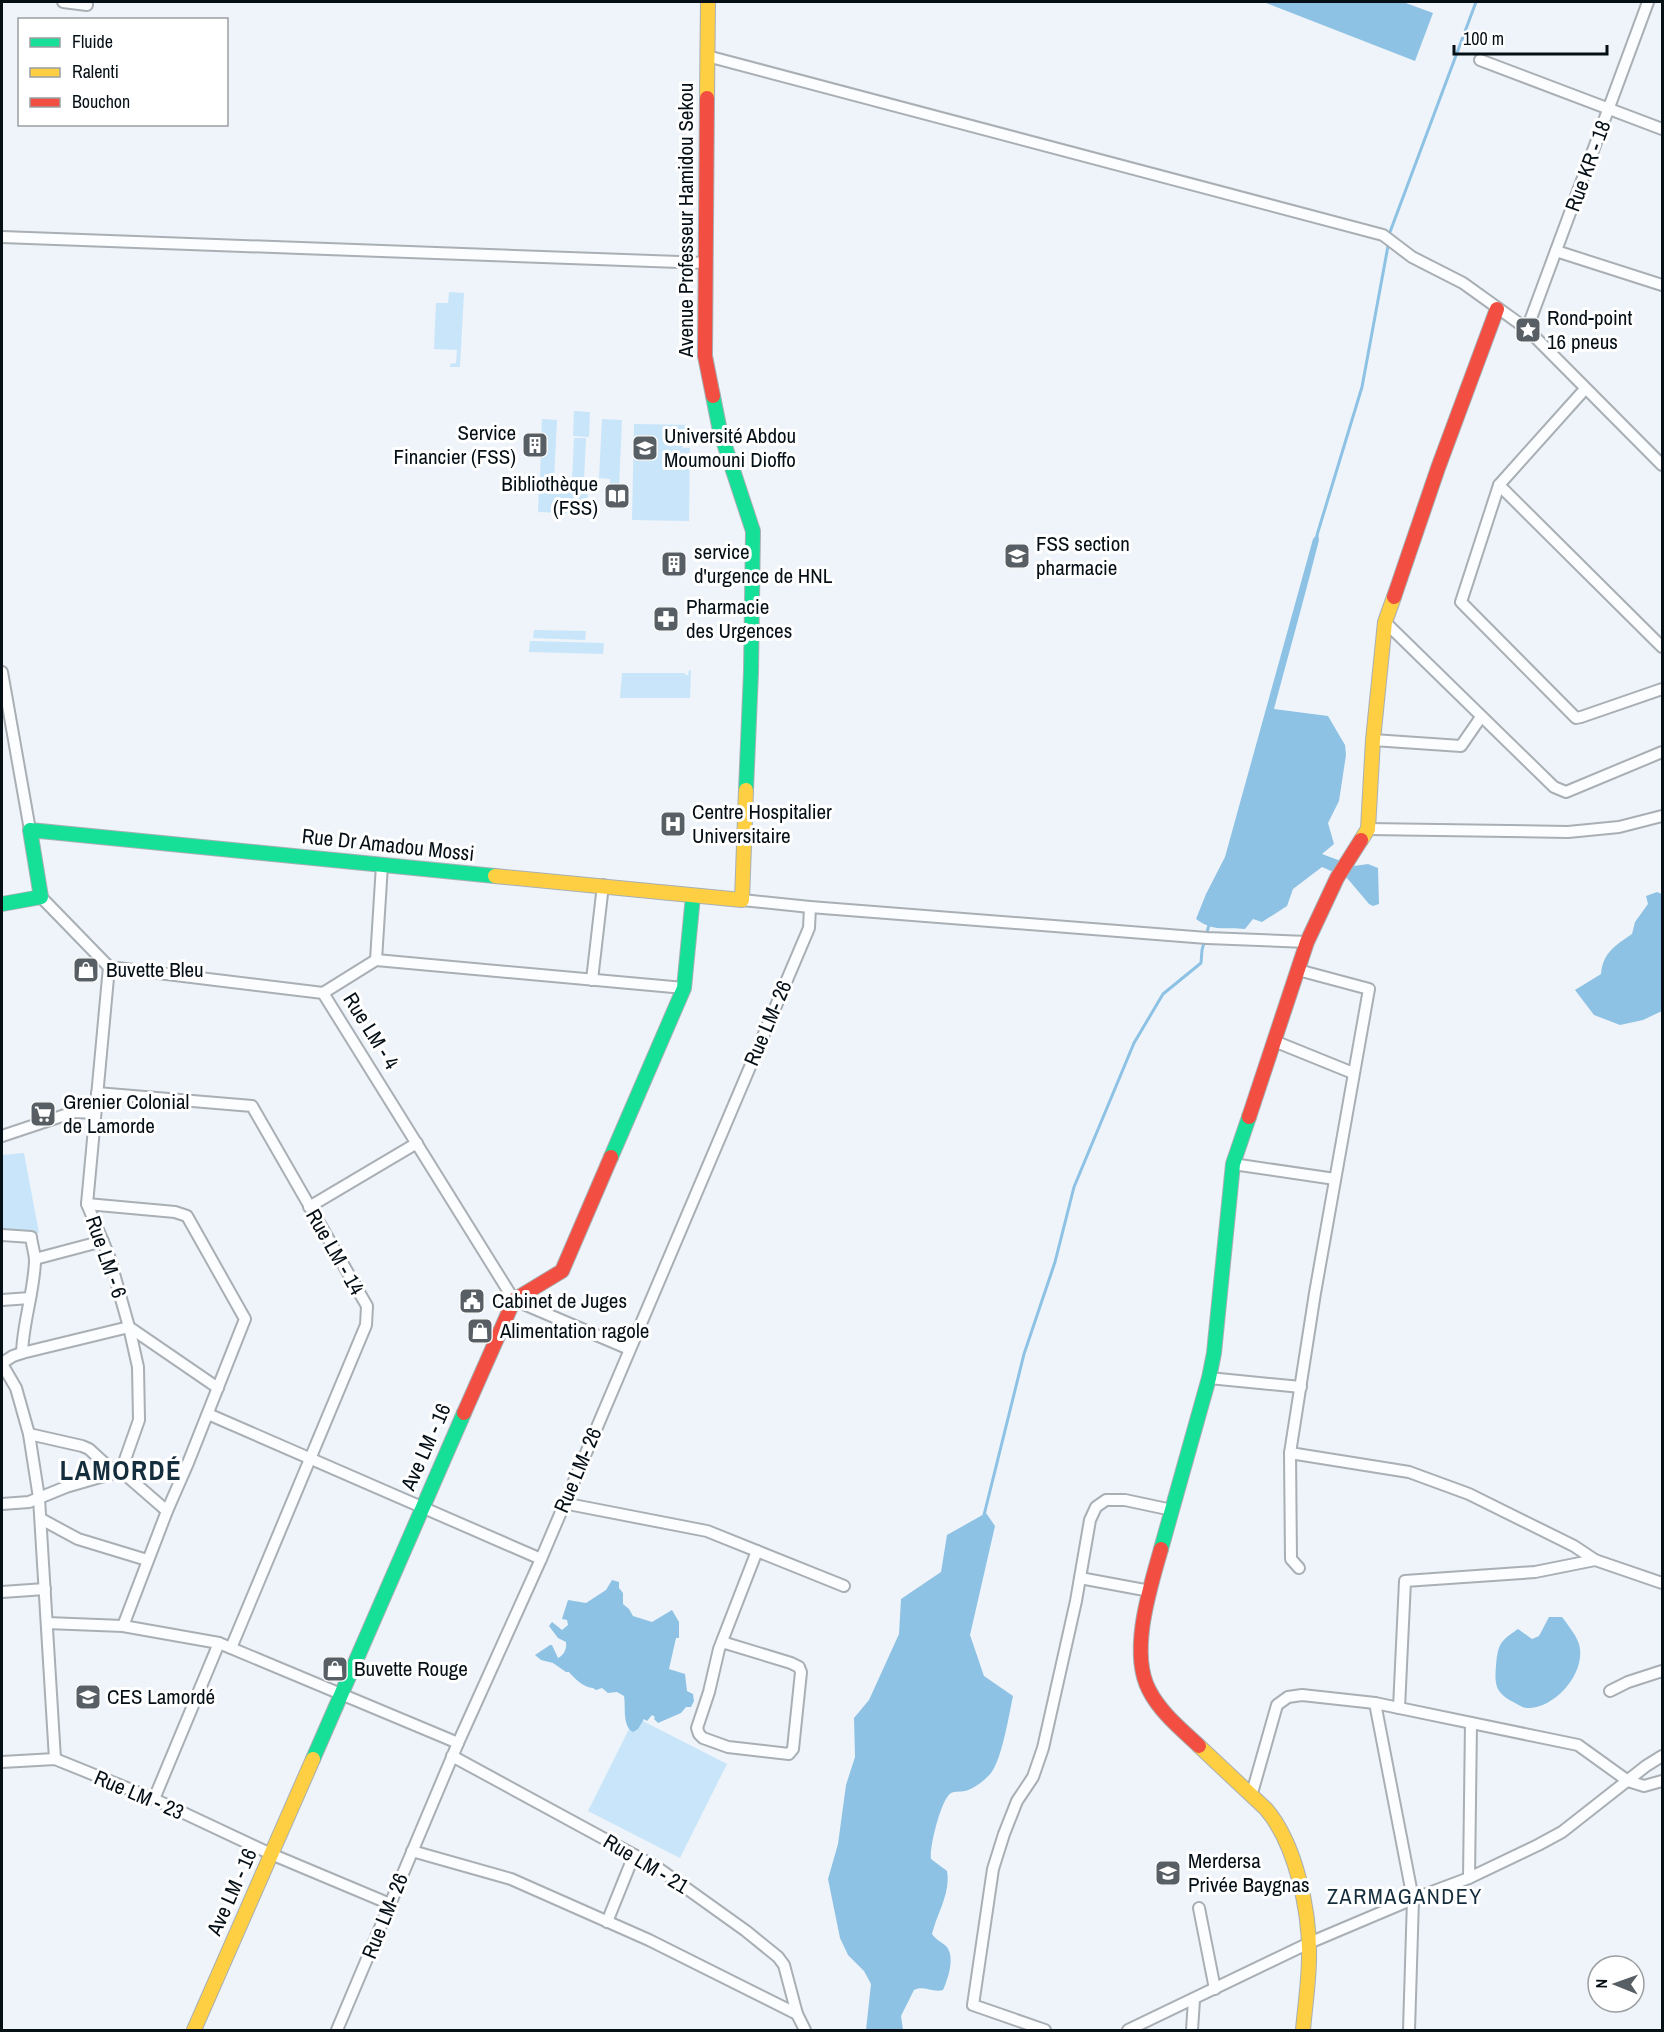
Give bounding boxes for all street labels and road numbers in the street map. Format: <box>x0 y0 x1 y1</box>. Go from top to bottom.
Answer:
street label: Avenue Professeur Hamidou Sekou <box>671 83 700 358</box>
street label: Rue KR - 18 <box>1558 116 1617 215</box>
street label: Rue Dr Amadou Mossi <box>300 821 476 868</box>
street label: Rue LM- 26 <box>737 976 798 1070</box>
street label: Rue LM - 4 <box>337 987 407 1075</box>
street label: Rue LM - 14 <box>299 1203 372 1300</box>
street label: Rue LM - 6 <box>79 1212 134 1302</box>
street label: Ave LM - 16 <box>393 1399 458 1496</box>
street label: Rue LM- 26 <box>547 1423 608 1517</box>
street label: Rue LM - 23 <box>90 1763 188 1826</box>
street label: Rue LM - 21 <box>598 1827 695 1901</box>
street label: Ave LM - 16 <box>199 1844 264 1941</box>
street label: Rue LM- 26 <box>354 1869 415 1963</box>

